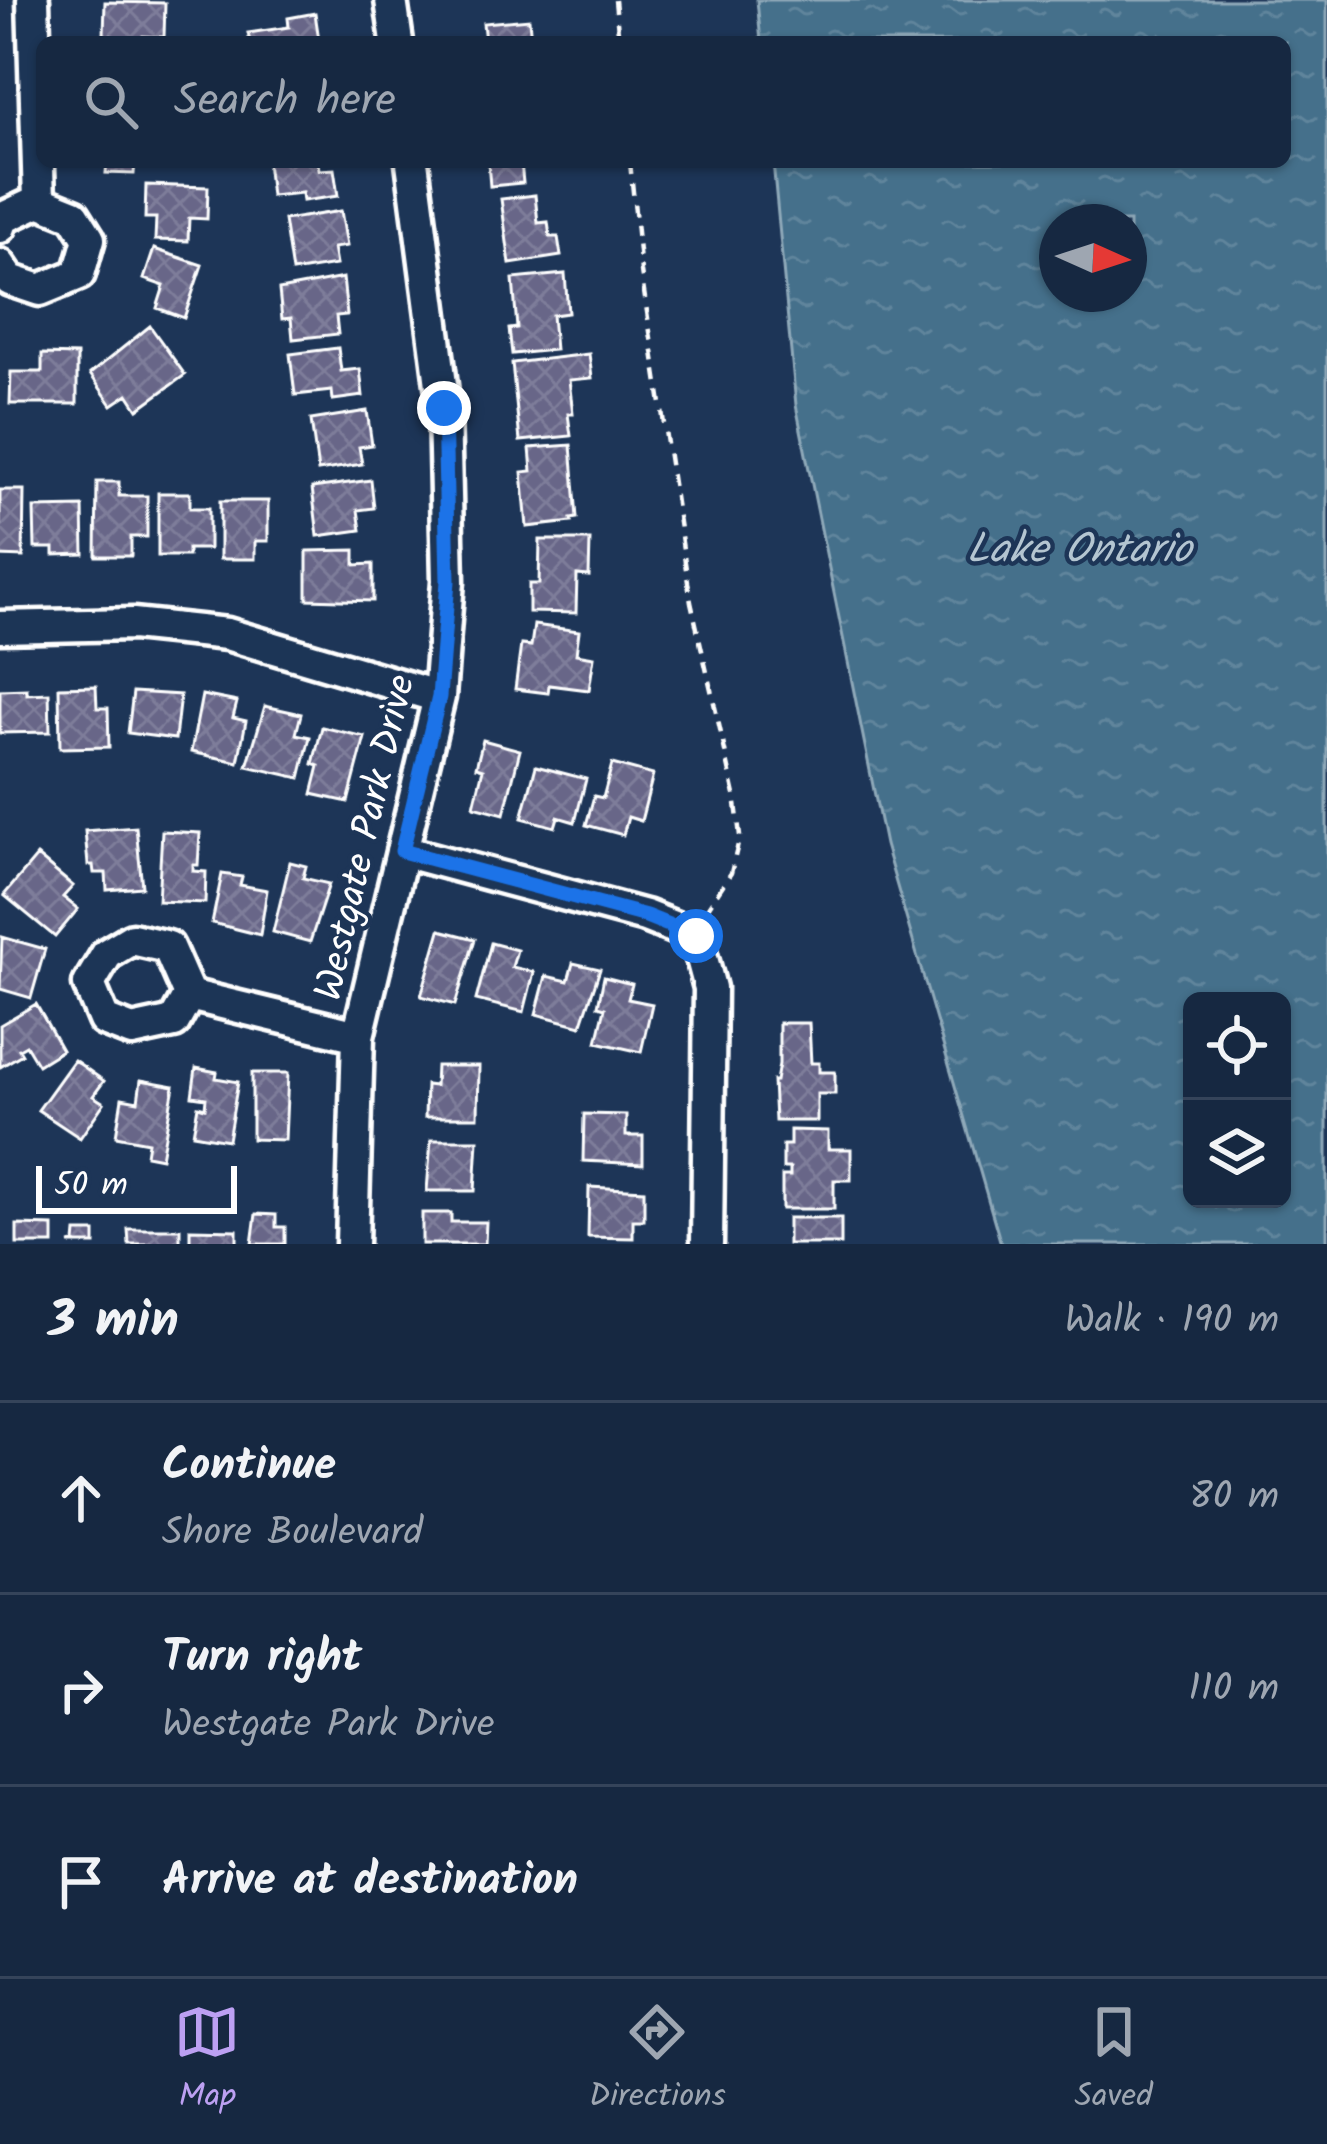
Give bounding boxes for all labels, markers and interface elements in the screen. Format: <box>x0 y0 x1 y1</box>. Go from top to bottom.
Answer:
search box <box>36 36 1291 168</box>
text: Search here <box>174 66 396 138</box>
icon: search <box>78 69 144 135</box>
north arrow <box>1039 204 1147 312</box>
route end <box>417 381 471 435</box>
water label: Lake Ontario <box>966 517 1195 584</box>
street label: Westgate Park Drive <box>299 669 435 1007</box>
route start <box>669 909 723 963</box>
map controls <box>1183 992 1291 1208</box>
button: locate <box>1183 992 1291 1100</box>
button: layers <box>1183 1100 1291 1208</box>
scale bar <box>36 1160 237 1213</box>
text: 50 m <box>54 1160 128 1213</box>
text: 3 min <box>48 1282 179 1363</box>
text: Walk · 190 m <box>1064 1291 1279 1353</box>
text: Continue <box>162 1431 336 1503</box>
icon: ahead <box>48 1465 114 1531</box>
text: 80 m <box>1189 1467 1279 1529</box>
text: Shore Boulevard <box>162 1503 423 1565</box>
text: Turn right <box>162 1623 362 1695</box>
icon: right <box>48 1657 114 1723</box>
text: 110 m <box>1188 1659 1279 1721</box>
text: Westgate Park Drive <box>162 1695 495 1757</box>
text: Arrive at destination <box>162 1846 578 1918</box>
icon: arrive <box>48 1849 114 1915</box>
tab: Map <box>174 1999 240 2124</box>
tab: Directions <box>589 1999 726 2124</box>
tab: Saved <box>1074 1999 1153 2124</box>

